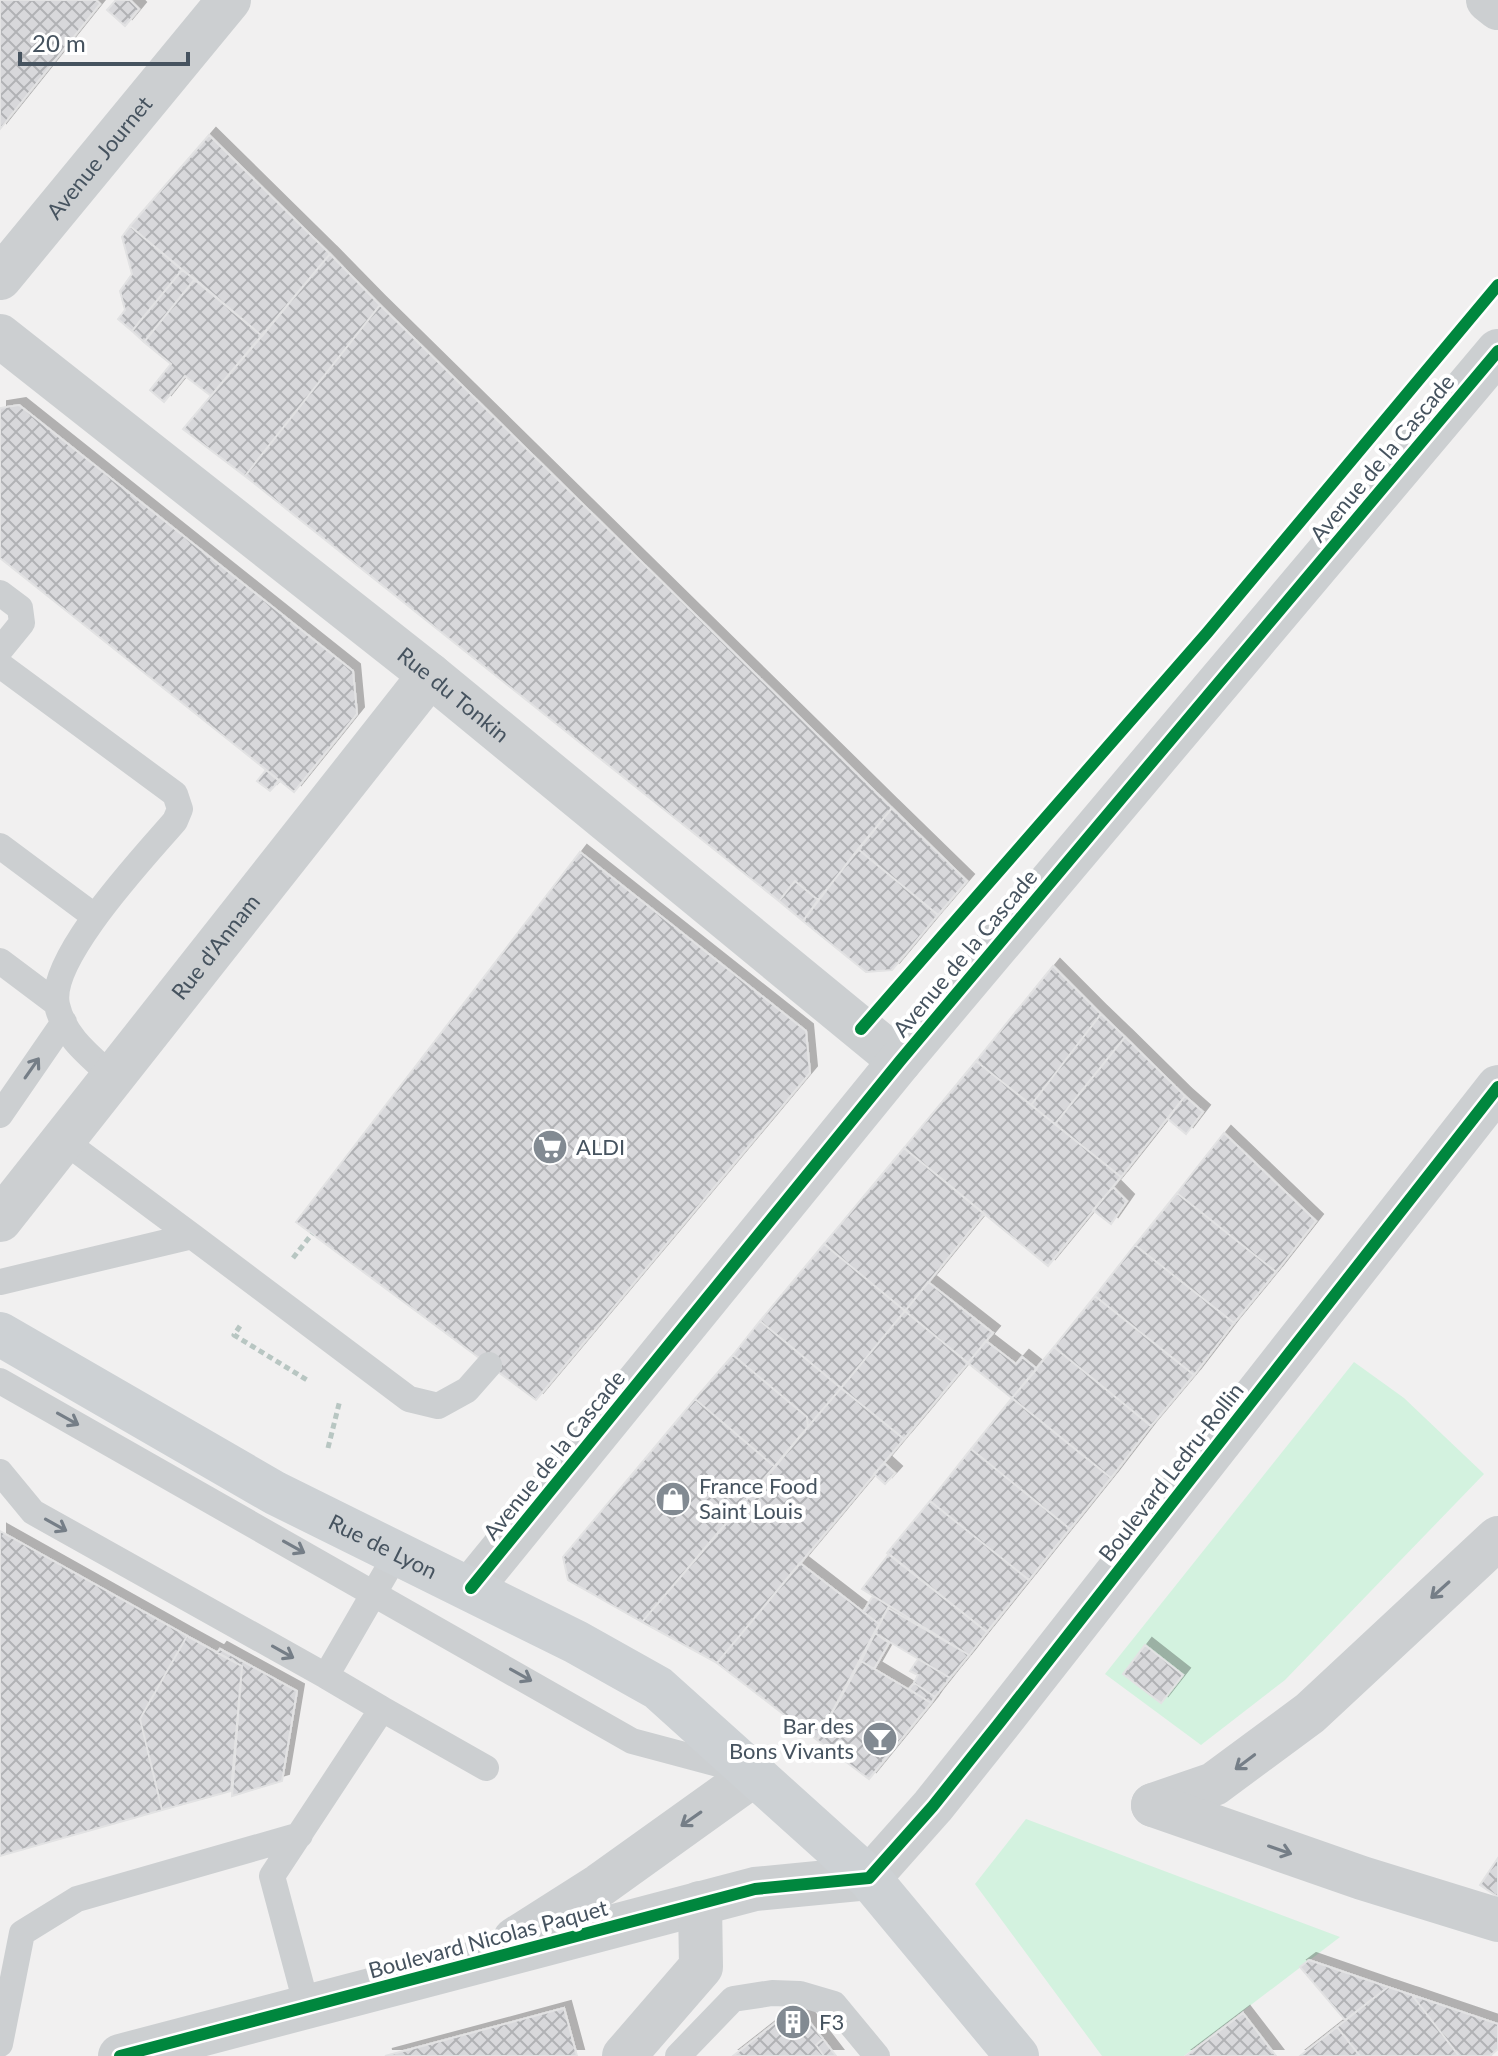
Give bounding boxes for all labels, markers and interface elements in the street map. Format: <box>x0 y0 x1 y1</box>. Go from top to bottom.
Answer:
scale bar <box>20 16 188 66</box>
text: 20 m <box>32 28 86 57</box>
street label: Avenue Journet <box>40 90 157 224</box>
street label: Avenue de la Cascade <box>1304 368 1460 547</box>
street label: Rue du Tonkin <box>392 641 515 748</box>
street label: Avenue de la Cascade <box>887 863 1043 1042</box>
street label: Rue d'Annam <box>165 888 265 1005</box>
one-way arrow <box>24 1058 40 1080</box>
supermarket icon: ALDI <box>531 1128 569 1166</box>
place label: ALDI <box>576 1133 625 1160</box>
street label: Avenue de la Cascade <box>477 1364 630 1545</box>
street label: Boulevard Ledru-Rollin <box>1092 1377 1249 1566</box>
one-way arrow <box>56 1412 79 1428</box>
place label: France Food Saint Louis <box>699 1472 818 1524</box>
shop icon: France Food Saint Louis <box>654 1480 692 1518</box>
street label: Rue de Lyon <box>324 1508 442 1584</box>
one-way arrow <box>43 1518 67 1533</box>
one-way arrow <box>282 1540 306 1555</box>
one-way arrow <box>1431 1581 1451 1599</box>
one-way arrow <box>271 1644 294 1660</box>
one-way arrow <box>509 1667 532 1683</box>
place label: Bar des Bons Vivants <box>729 1712 854 1764</box>
bar icon: Bar des Bons Vivants <box>861 1720 899 1758</box>
one-way arrow <box>1235 1753 1257 1770</box>
one-way arrow <box>681 1811 703 1827</box>
one-way arrow <box>1267 1843 1292 1858</box>
street label: Boulevard Nicolas Paquet <box>365 1894 611 1983</box>
building icon: F3 <box>774 2003 812 2041</box>
place label: F3 <box>819 2008 844 2035</box>

